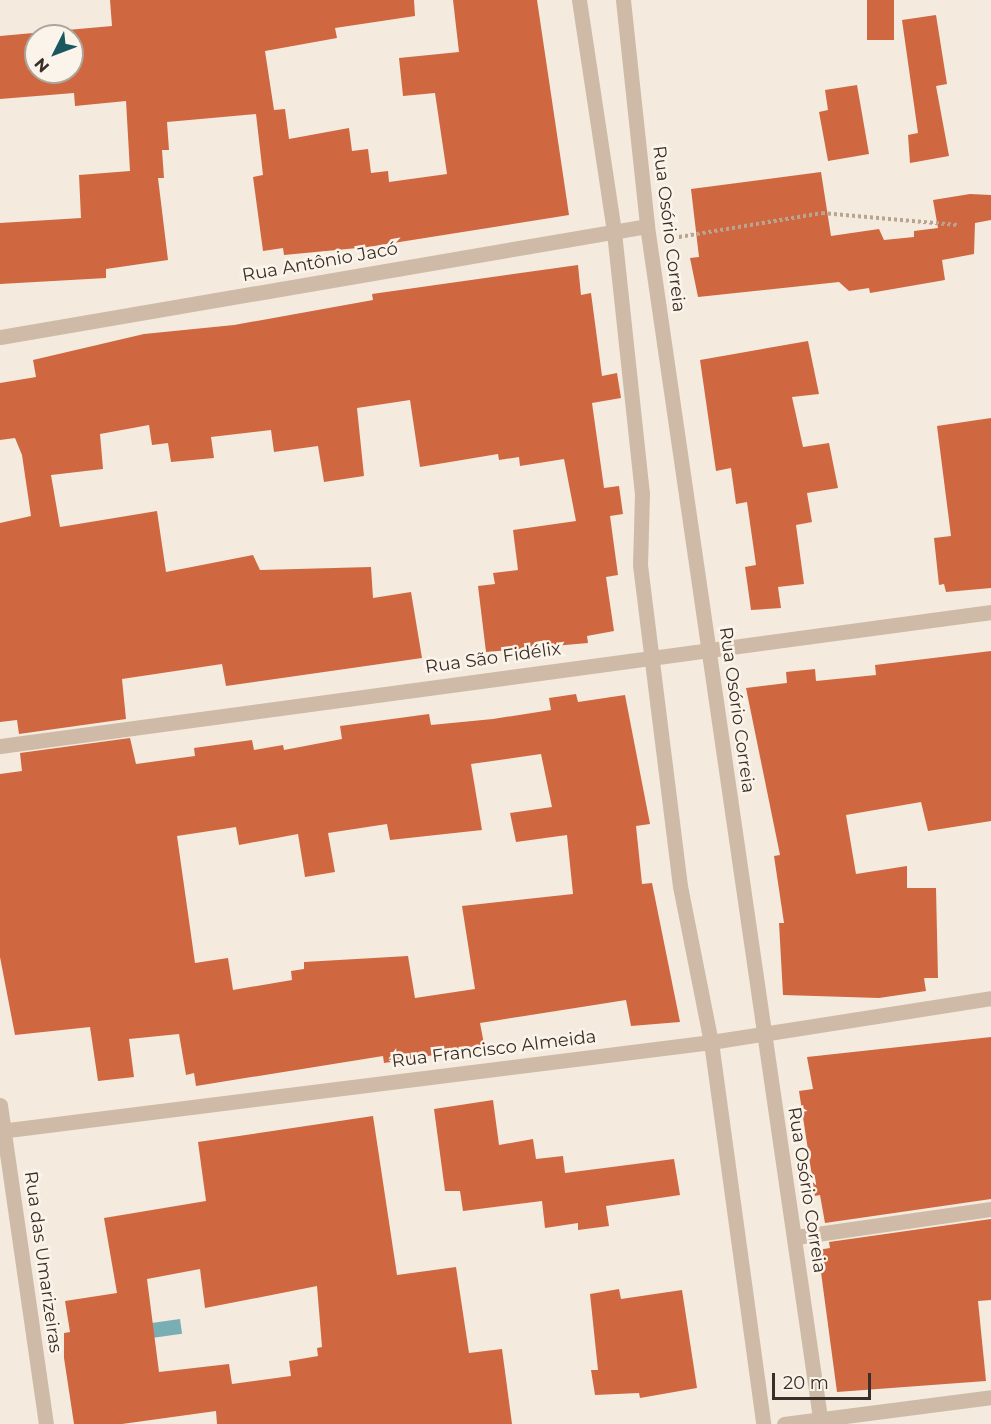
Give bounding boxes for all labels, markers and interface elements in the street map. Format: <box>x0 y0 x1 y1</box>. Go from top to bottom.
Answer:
north arrow <box>24 24 84 84</box>
text: N <box>30 54 53 76</box>
street label: Rua Osório Correia <box>648 145 690 313</box>
street label: Rua Antônio Jacó <box>240 238 400 286</box>
street label: Rua Osório Correia <box>715 626 759 794</box>
street label: Rua São Fidélix <box>424 638 562 678</box>
street label: Rua Francisco Almeida <box>390 1026 598 1072</box>
street label: Rua Osório Correia <box>783 1106 831 1274</box>
street label: Rua das Umarizeiras <box>20 1170 66 1354</box>
scale bar <box>775 1361 874 1399</box>
text: 20 m <box>783 1372 829 1394</box>

